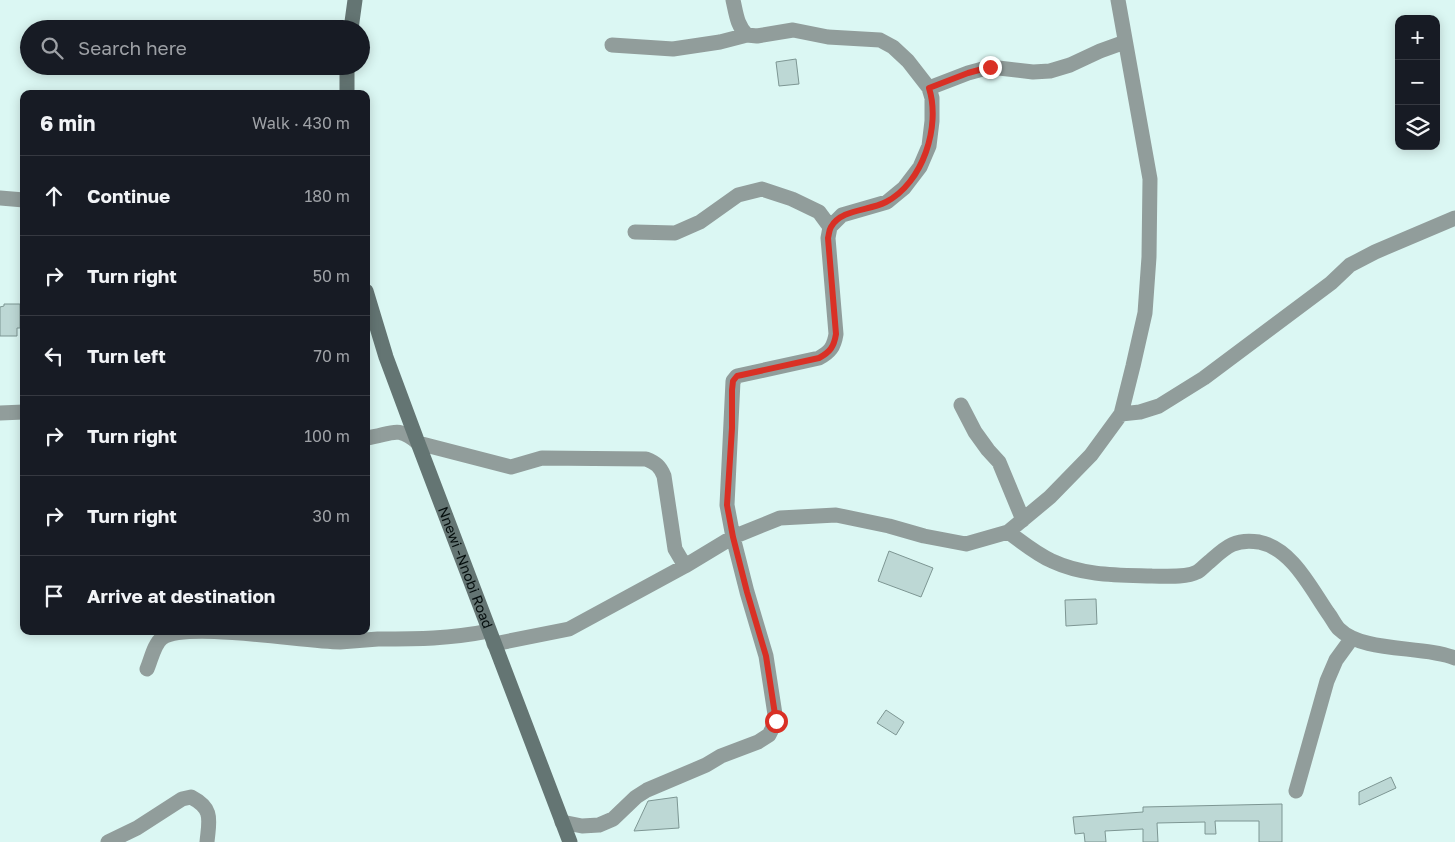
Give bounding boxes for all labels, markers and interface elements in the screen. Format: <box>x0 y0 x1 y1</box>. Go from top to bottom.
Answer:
map controls <box>1395 15 1440 150</box>
button: + <box>1395 15 1440 60</box>
search box <box>20 20 370 75</box>
icon: search <box>38 34 66 62</box>
text: Search here <box>78 36 187 59</box>
route end <box>979 56 1002 79</box>
button: − <box>1395 60 1440 105</box>
button: layers <box>1395 105 1440 150</box>
text: 6 min <box>40 110 95 136</box>
text: Walk · 430 m <box>252 113 350 133</box>
icon: ahead <box>40 182 68 210</box>
text: Continue <box>87 184 170 207</box>
text: 180 m <box>304 186 350 206</box>
icon: right <box>40 262 68 290</box>
text: Turn right <box>87 264 177 287</box>
text: 50 m <box>313 266 350 286</box>
icon: left <box>40 342 68 370</box>
text: Turn left <box>87 344 166 367</box>
text: 70 m <box>313 346 350 366</box>
icon: right <box>40 422 68 450</box>
text: Turn right <box>87 424 177 447</box>
text: 100 m <box>304 426 350 446</box>
icon: right <box>40 502 68 530</box>
text: Turn right <box>87 504 177 527</box>
street label: Nnewi -Nnobi Road <box>435 504 497 631</box>
text: 30 m <box>313 506 350 526</box>
icon: arrive <box>40 582 68 610</box>
text: Arrive at destination <box>87 584 275 607</box>
route start <box>765 710 788 733</box>

